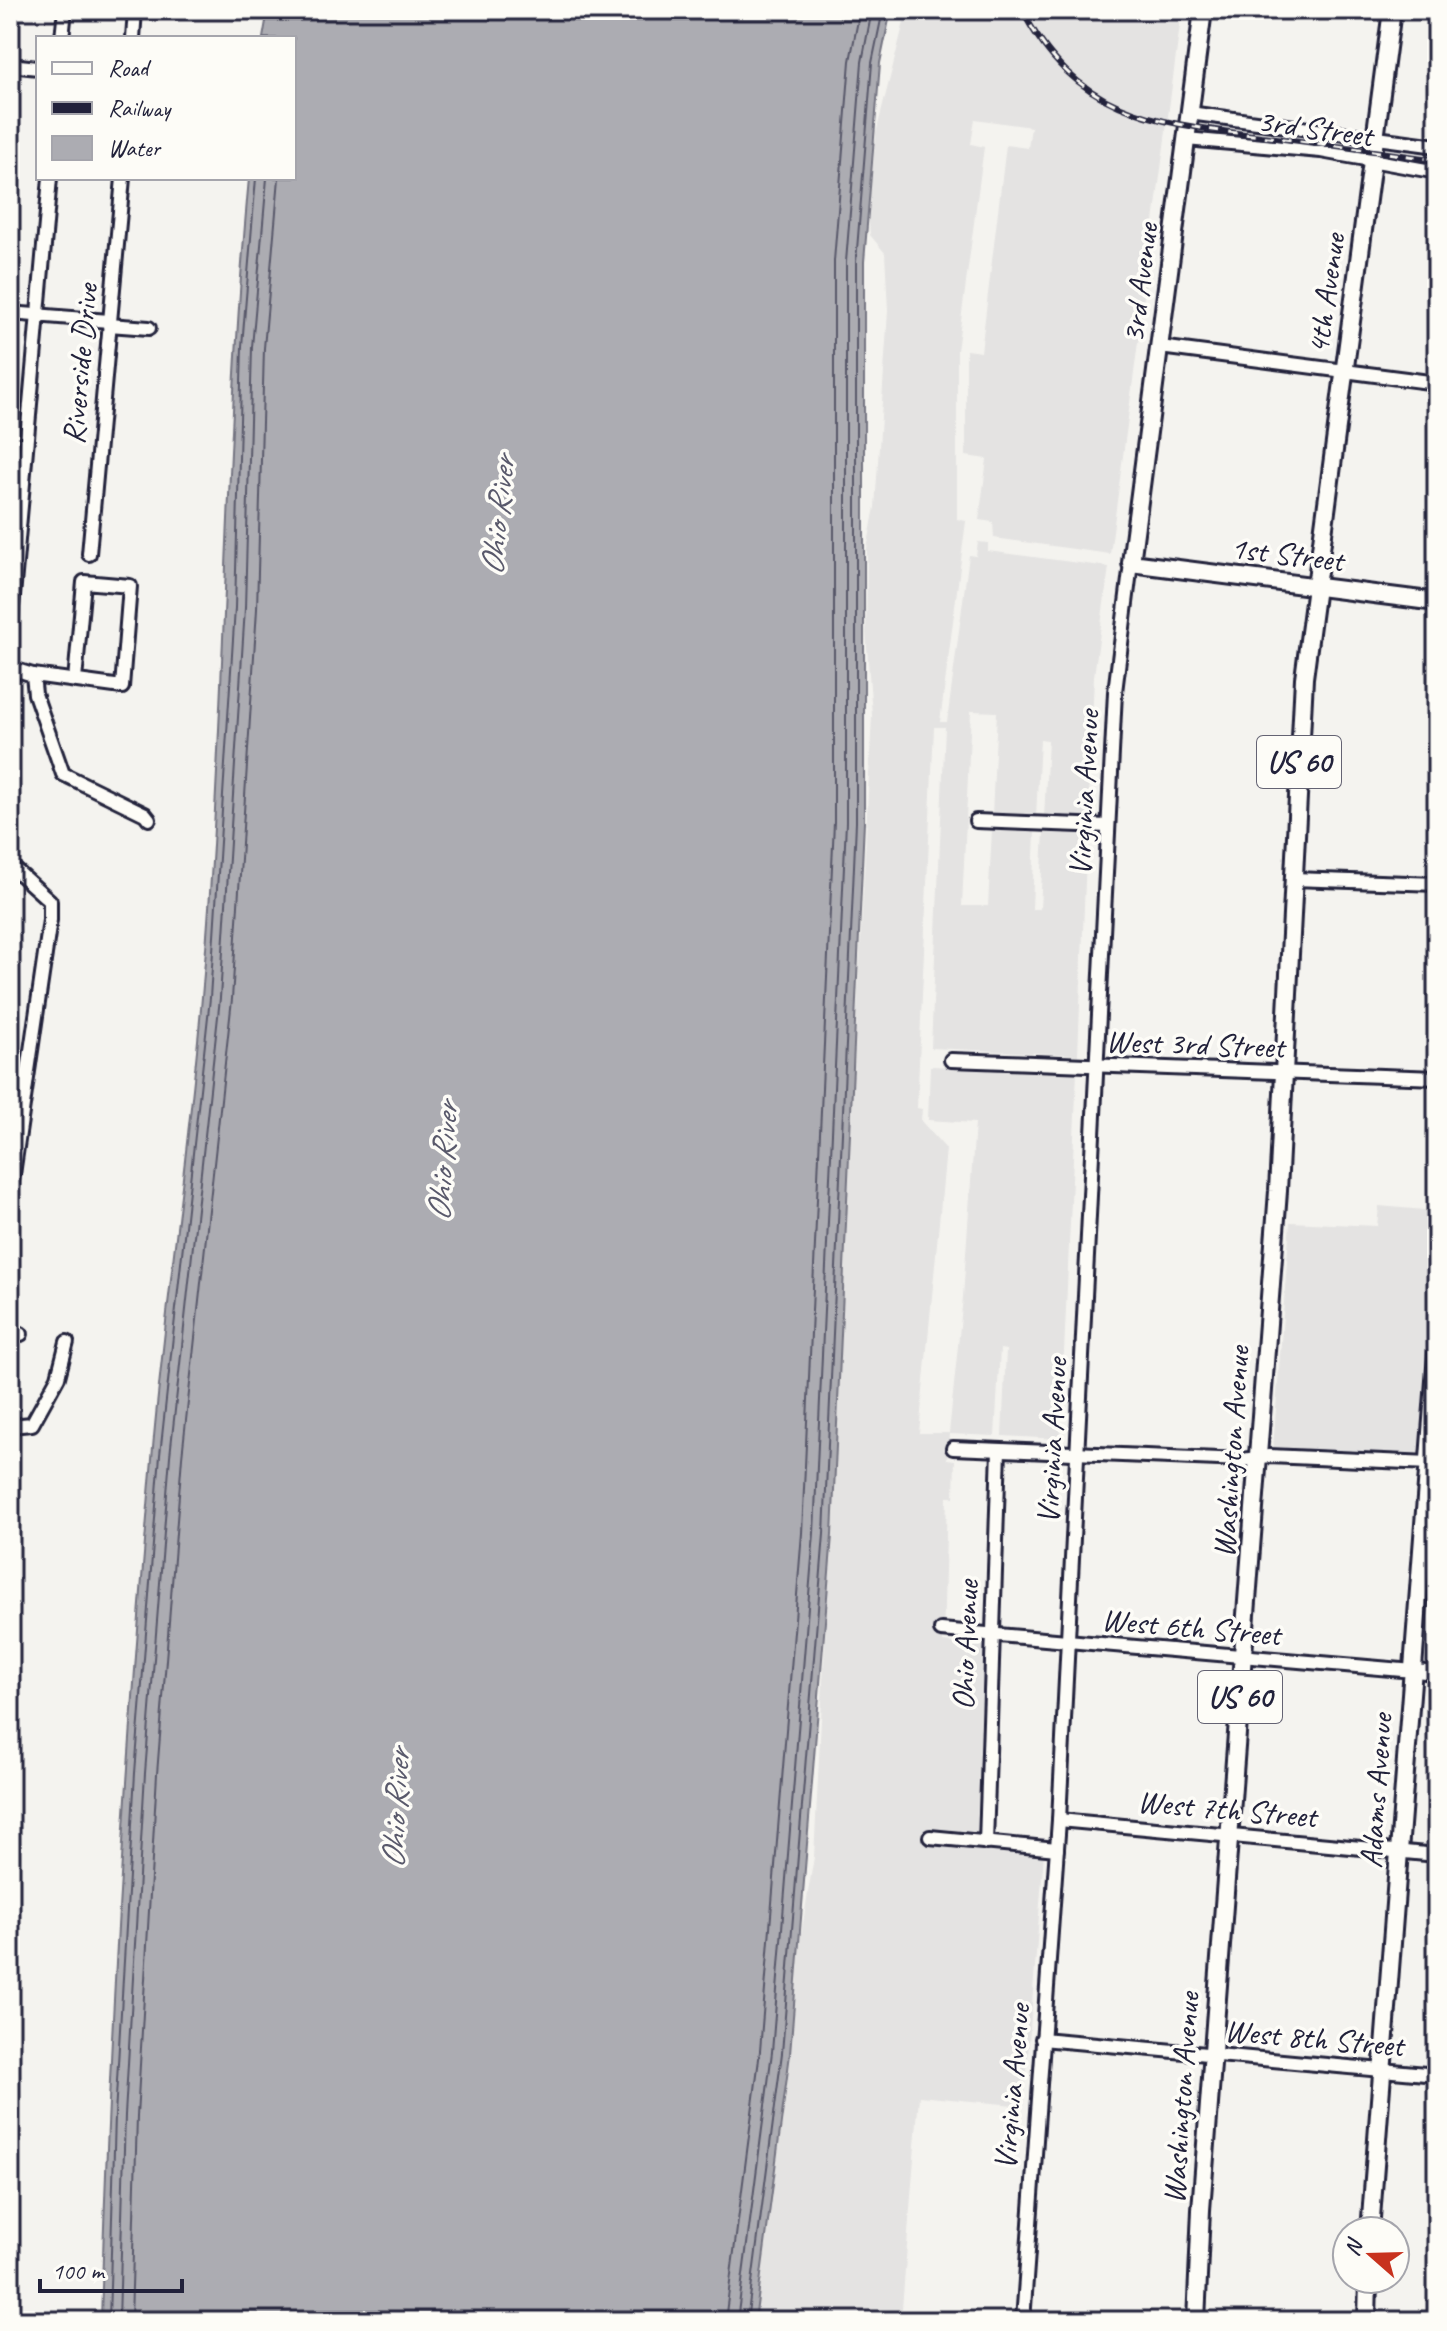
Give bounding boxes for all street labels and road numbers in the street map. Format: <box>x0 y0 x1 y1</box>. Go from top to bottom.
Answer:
street label: 3rd Street <box>1255 100 1378 157</box>
street label: 3rd Avenue <box>1112 218 1168 345</box>
street label: 4th Avenue <box>1297 229 1355 357</box>
street label: Riverside Drive <box>53 280 108 446</box>
street label: 1st Street <box>1229 527 1349 582</box>
street label: Virginia Avenue <box>1059 706 1109 877</box>
road number: US 60 <box>1257 736 1341 788</box>
street label: West 3rd Street <box>1105 1020 1288 1068</box>
street label: Washington Avenue <box>1203 1342 1259 1559</box>
street label: Virginia Avenue <box>1027 1354 1077 1525</box>
street label: Ohio Avenue <box>942 1577 988 1711</box>
street label: West 6th Street <box>1100 1599 1285 1656</box>
road number: US 60 <box>1198 1671 1282 1723</box>
street label: Adams Avenue <box>1350 1710 1402 1870</box>
street label: West 7th Street <box>1136 1781 1321 1838</box>
street label: Washington Avenue <box>1153 1988 1209 2205</box>
street label: Virginia Avenue <box>984 2000 1040 2172</box>
street label: West 8th Street <box>1223 2010 1408 2067</box>

